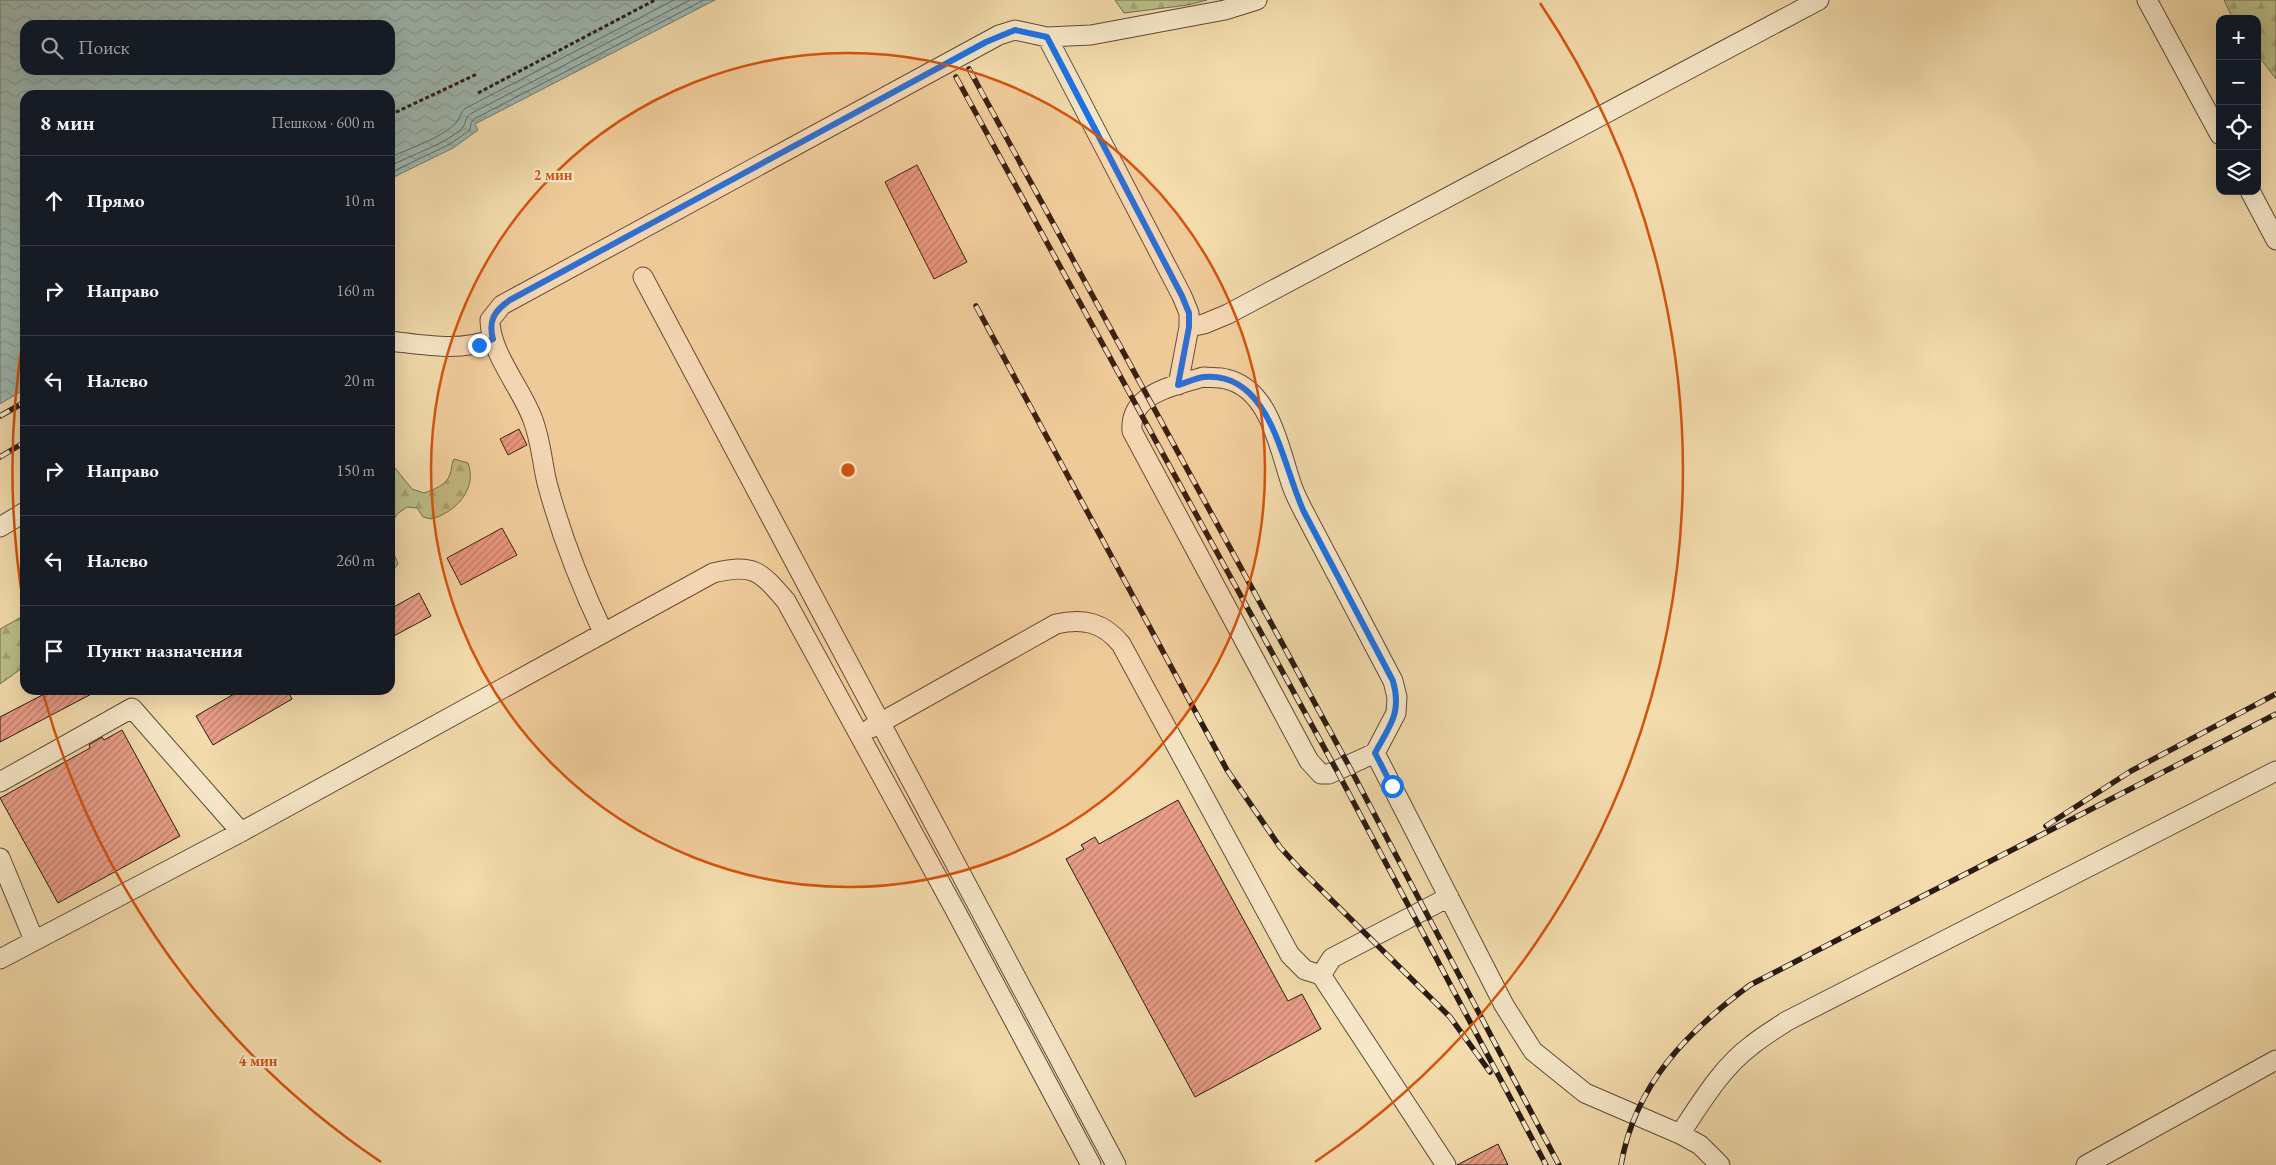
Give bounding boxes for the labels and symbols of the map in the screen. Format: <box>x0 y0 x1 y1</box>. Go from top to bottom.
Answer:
text: 2 мин <box>533 165 573 184</box>
route end <box>468 334 491 357</box>
centre of rings <box>839 461 857 479</box>
route start <box>1381 775 1404 798</box>
text: 4 мин <box>238 1051 278 1070</box>

